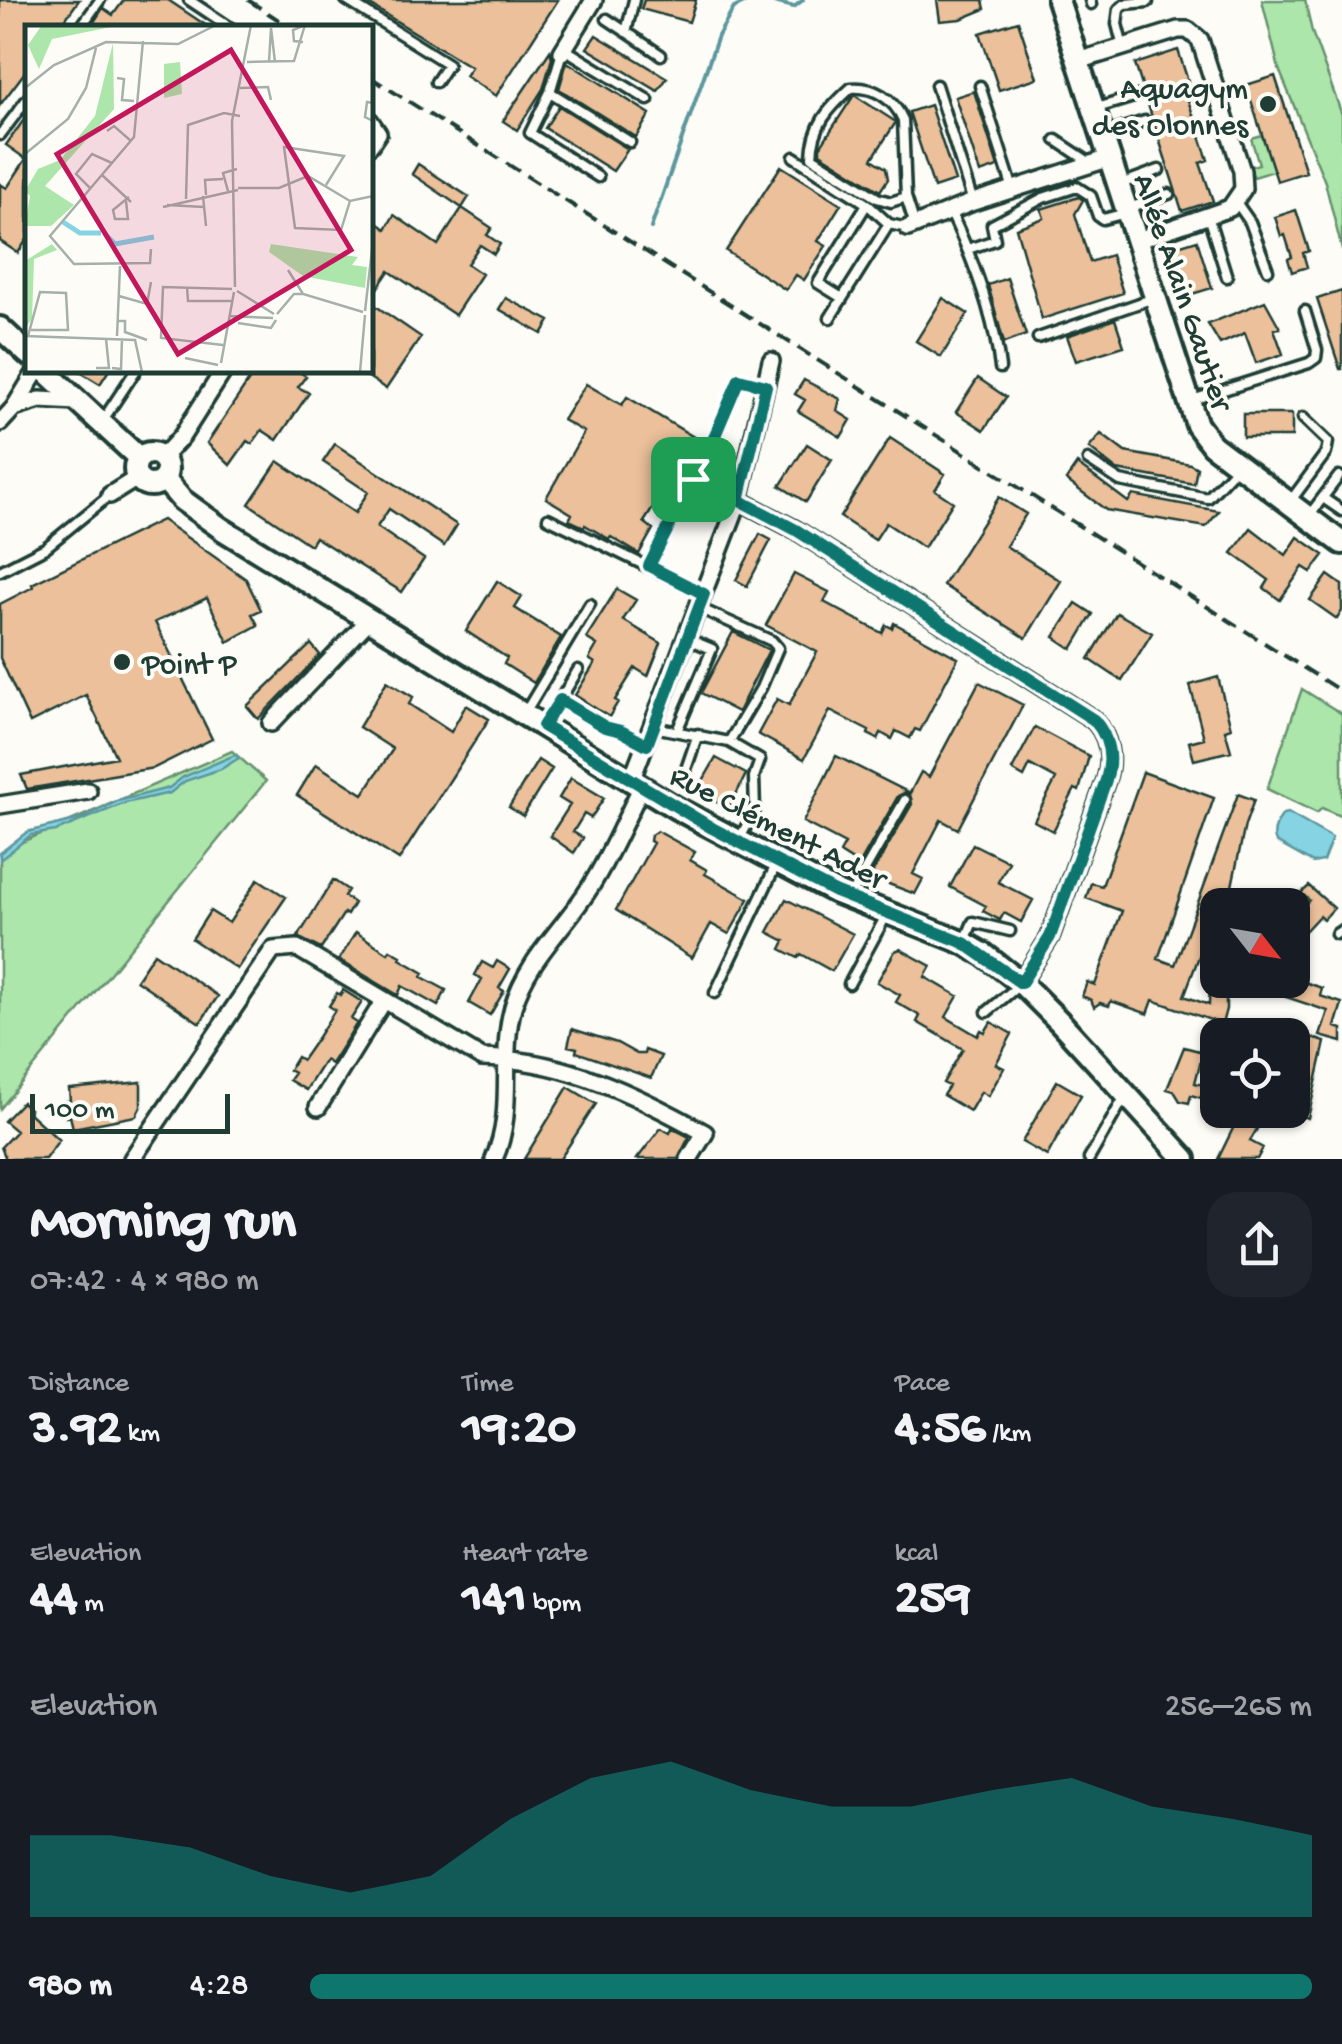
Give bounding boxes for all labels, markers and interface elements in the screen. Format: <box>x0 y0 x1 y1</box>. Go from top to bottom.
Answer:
inset map <box>25 25 372 372</box>
place label: Aquagym des Olonnes <box>1092 72 1249 147</box>
marker: Aquagym des Olonnes <box>1257 93 1279 115</box>
street label: Allée Alain Gautier <box>1122 169 1239 418</box>
pin <box>651 437 736 522</box>
icon: arrive <box>666 452 721 507</box>
place label: Point P <box>141 648 237 686</box>
marker: Point P <box>111 651 133 673</box>
street label: Rue Clément Ader <box>662 759 893 901</box>
north arrow <box>1200 888 1310 998</box>
map controls <box>1200 888 1310 1128</box>
button: locate <box>1200 1018 1310 1128</box>
scale bar <box>30 1089 230 1134</box>
text: 100 m <box>45 1095 115 1128</box>
button: share <box>1207 1192 1312 1297</box>
text: Morning run <box>30 1193 296 1257</box>
text: 07:42 · 4 × 980 m <box>30 1263 259 1301</box>
text: Distance <box>30 1368 129 1401</box>
text: Time <box>462 1368 514 1401</box>
text: Pace <box>895 1368 950 1401</box>
text: 3.92 <box>30 1401 121 1460</box>
text: 19:20 <box>462 1401 576 1460</box>
text: 4:56 <box>895 1401 986 1460</box>
text: km <box>121 1418 160 1451</box>
text: /km <box>986 1418 1031 1451</box>
text: Elevation <box>30 1538 141 1571</box>
text: Heart rate <box>462 1538 588 1571</box>
text: kcal <box>895 1538 938 1571</box>
text: 44 <box>30 1571 77 1630</box>
text: 141 <box>462 1571 526 1630</box>
text: 259 <box>895 1571 971 1630</box>
text: m <box>77 1588 104 1621</box>
text: bpm <box>526 1588 581 1621</box>
text: Elevation <box>30 1689 157 1727</box>
text: 256–265 m <box>1165 1689 1312 1727</box>
text: 980 m <box>30 1968 112 2006</box>
text: 4:28 <box>190 1968 248 2006</box>

